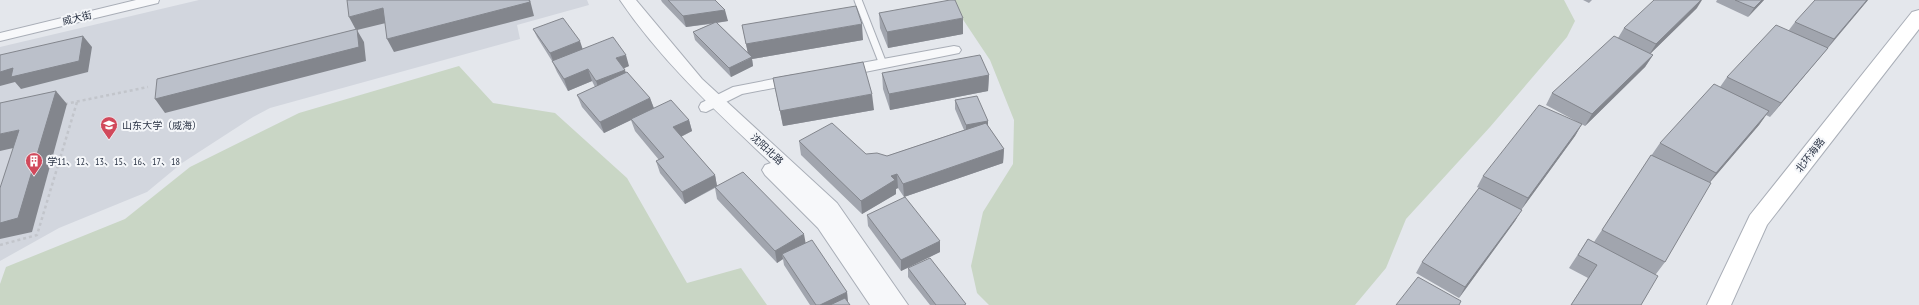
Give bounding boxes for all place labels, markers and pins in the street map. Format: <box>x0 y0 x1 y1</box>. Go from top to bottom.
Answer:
school or university icon: 山东大学（威海） <box>99 115 119 140</box>
place label: 山东大学（威海） <box>122 119 202 132</box>
building icon: 学11、12、13、15、16、17、18 <box>24 151 44 176</box>
place label: 学11、12、13、15、16、17、18 <box>47 155 180 168</box>

